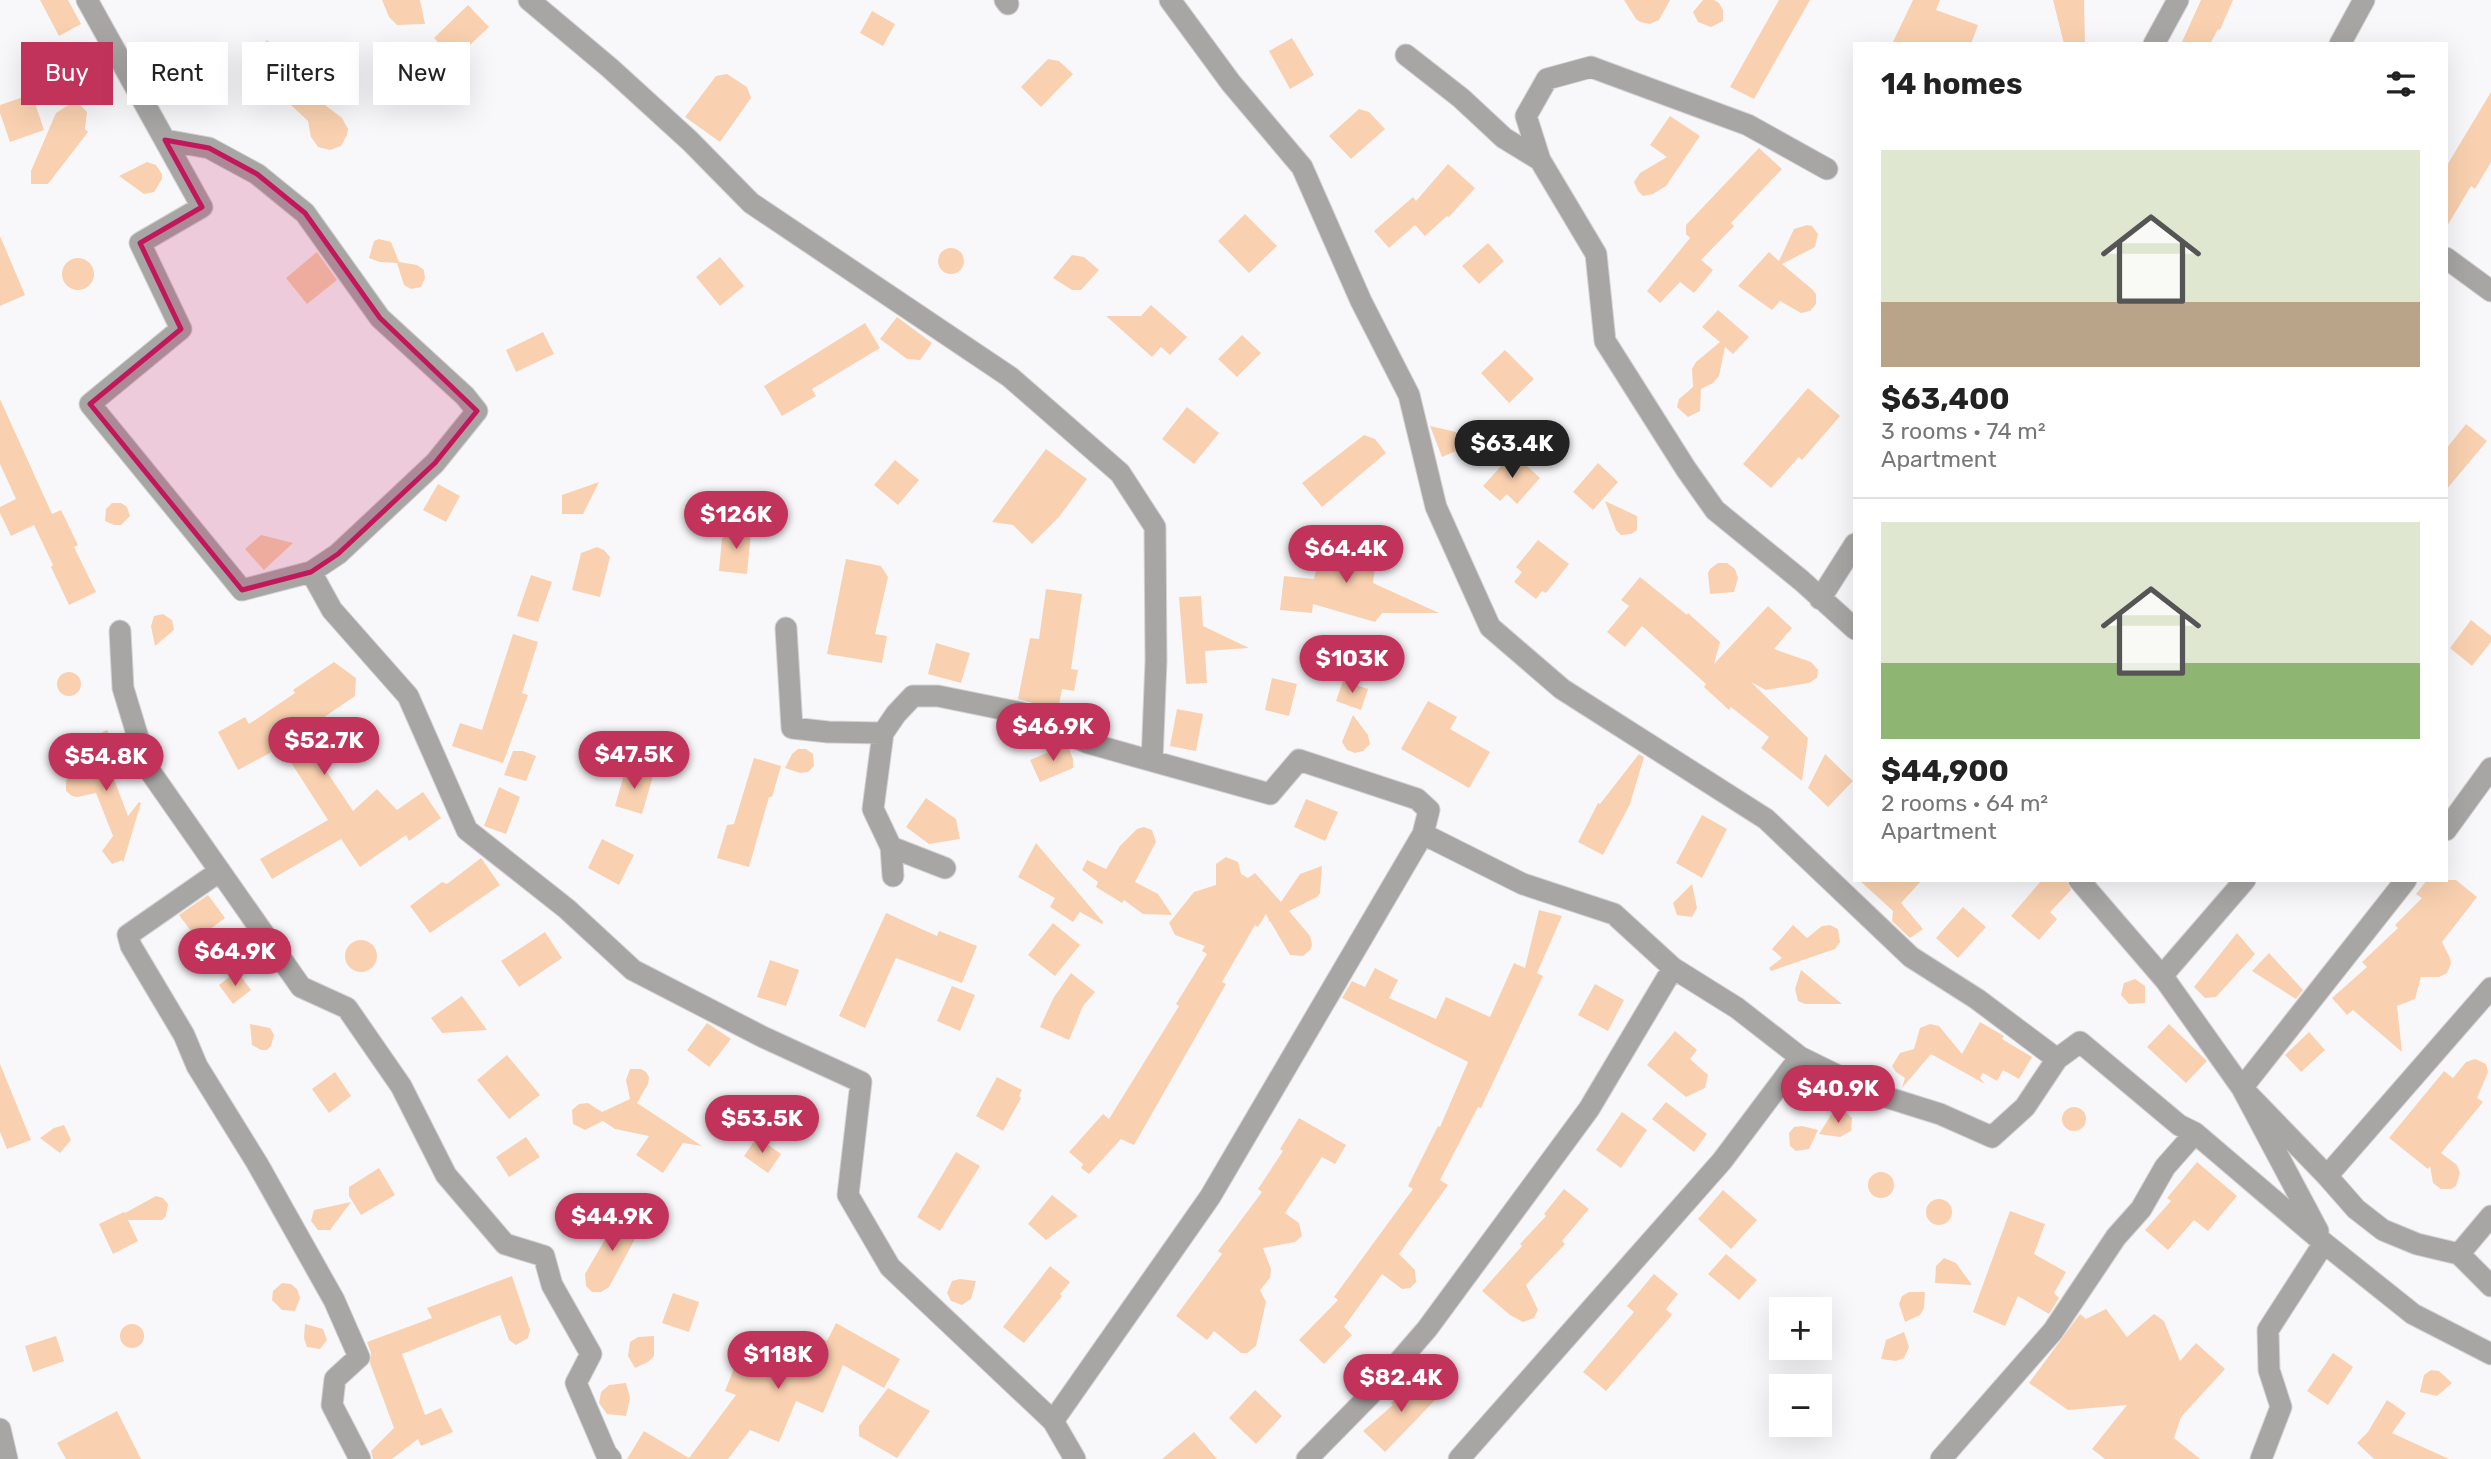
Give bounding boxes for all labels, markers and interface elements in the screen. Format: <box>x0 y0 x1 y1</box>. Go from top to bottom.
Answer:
chip: Buy <box>21 42 113 105</box>
chip: Rent <box>127 42 228 105</box>
chip: Filters <box>242 42 359 105</box>
chip: New <box>373 42 470 105</box>
icon: filters <box>2382 65 2420 103</box>
text: 14 homes <box>1881 66 2023 102</box>
icon: home <box>2088 196 2214 322</box>
text: $63,400 <box>1881 381 2010 417</box>
text: 3 rooms · 74 m² <box>1881 417 2046 445</box>
pin: $63.4K <box>1455 420 1569 480</box>
text: $63.4K <box>1471 429 1553 457</box>
text: Apartment <box>1881 445 1997 473</box>
pin: $126K <box>687 491 785 551</box>
text: $126K <box>700 500 772 528</box>
pin: $64.4K <box>1289 526 1403 585</box>
text: $64.4K <box>1304 534 1388 562</box>
icon: home <box>2088 568 2214 694</box>
pin: $103K <box>1303 636 1401 695</box>
text: $103K <box>1316 644 1388 672</box>
pin: $46.9K <box>996 704 1110 763</box>
text: $46.9K <box>1012 712 1094 740</box>
pin: $52.7K <box>267 718 381 777</box>
text: $52.7K <box>284 726 364 754</box>
pin: $47.5K <box>577 732 691 791</box>
pin: $54.8K <box>49 734 163 793</box>
text: $47.5K <box>594 740 674 768</box>
text: $54.8K <box>64 742 148 770</box>
text: $44,900 <box>1881 753 2009 789</box>
text: 2 rooms · 64 m² <box>1881 789 2048 817</box>
text: Apartment <box>1881 817 1997 845</box>
pin: $64.9K <box>178 928 292 988</box>
text: $64.9K <box>194 937 276 965</box>
pin: $40.9K <box>1781 1066 1895 1125</box>
text: $40.9K <box>1797 1074 1879 1102</box>
pin: $53.5K <box>705 1096 819 1155</box>
text: $53.5K <box>721 1104 803 1132</box>
pin: $44.9K <box>555 1194 669 1253</box>
text: $44.9K <box>571 1202 653 1230</box>
map controls <box>1769 1297 1832 1437</box>
button: + <box>1769 1297 1832 1360</box>
pin: $118K <box>729 1332 827 1391</box>
text: $118K <box>743 1340 813 1368</box>
pin: $82.4K <box>1344 1354 1458 1414</box>
text: $82.4K <box>1359 1363 1443 1391</box>
button: − <box>1769 1374 1832 1437</box>

